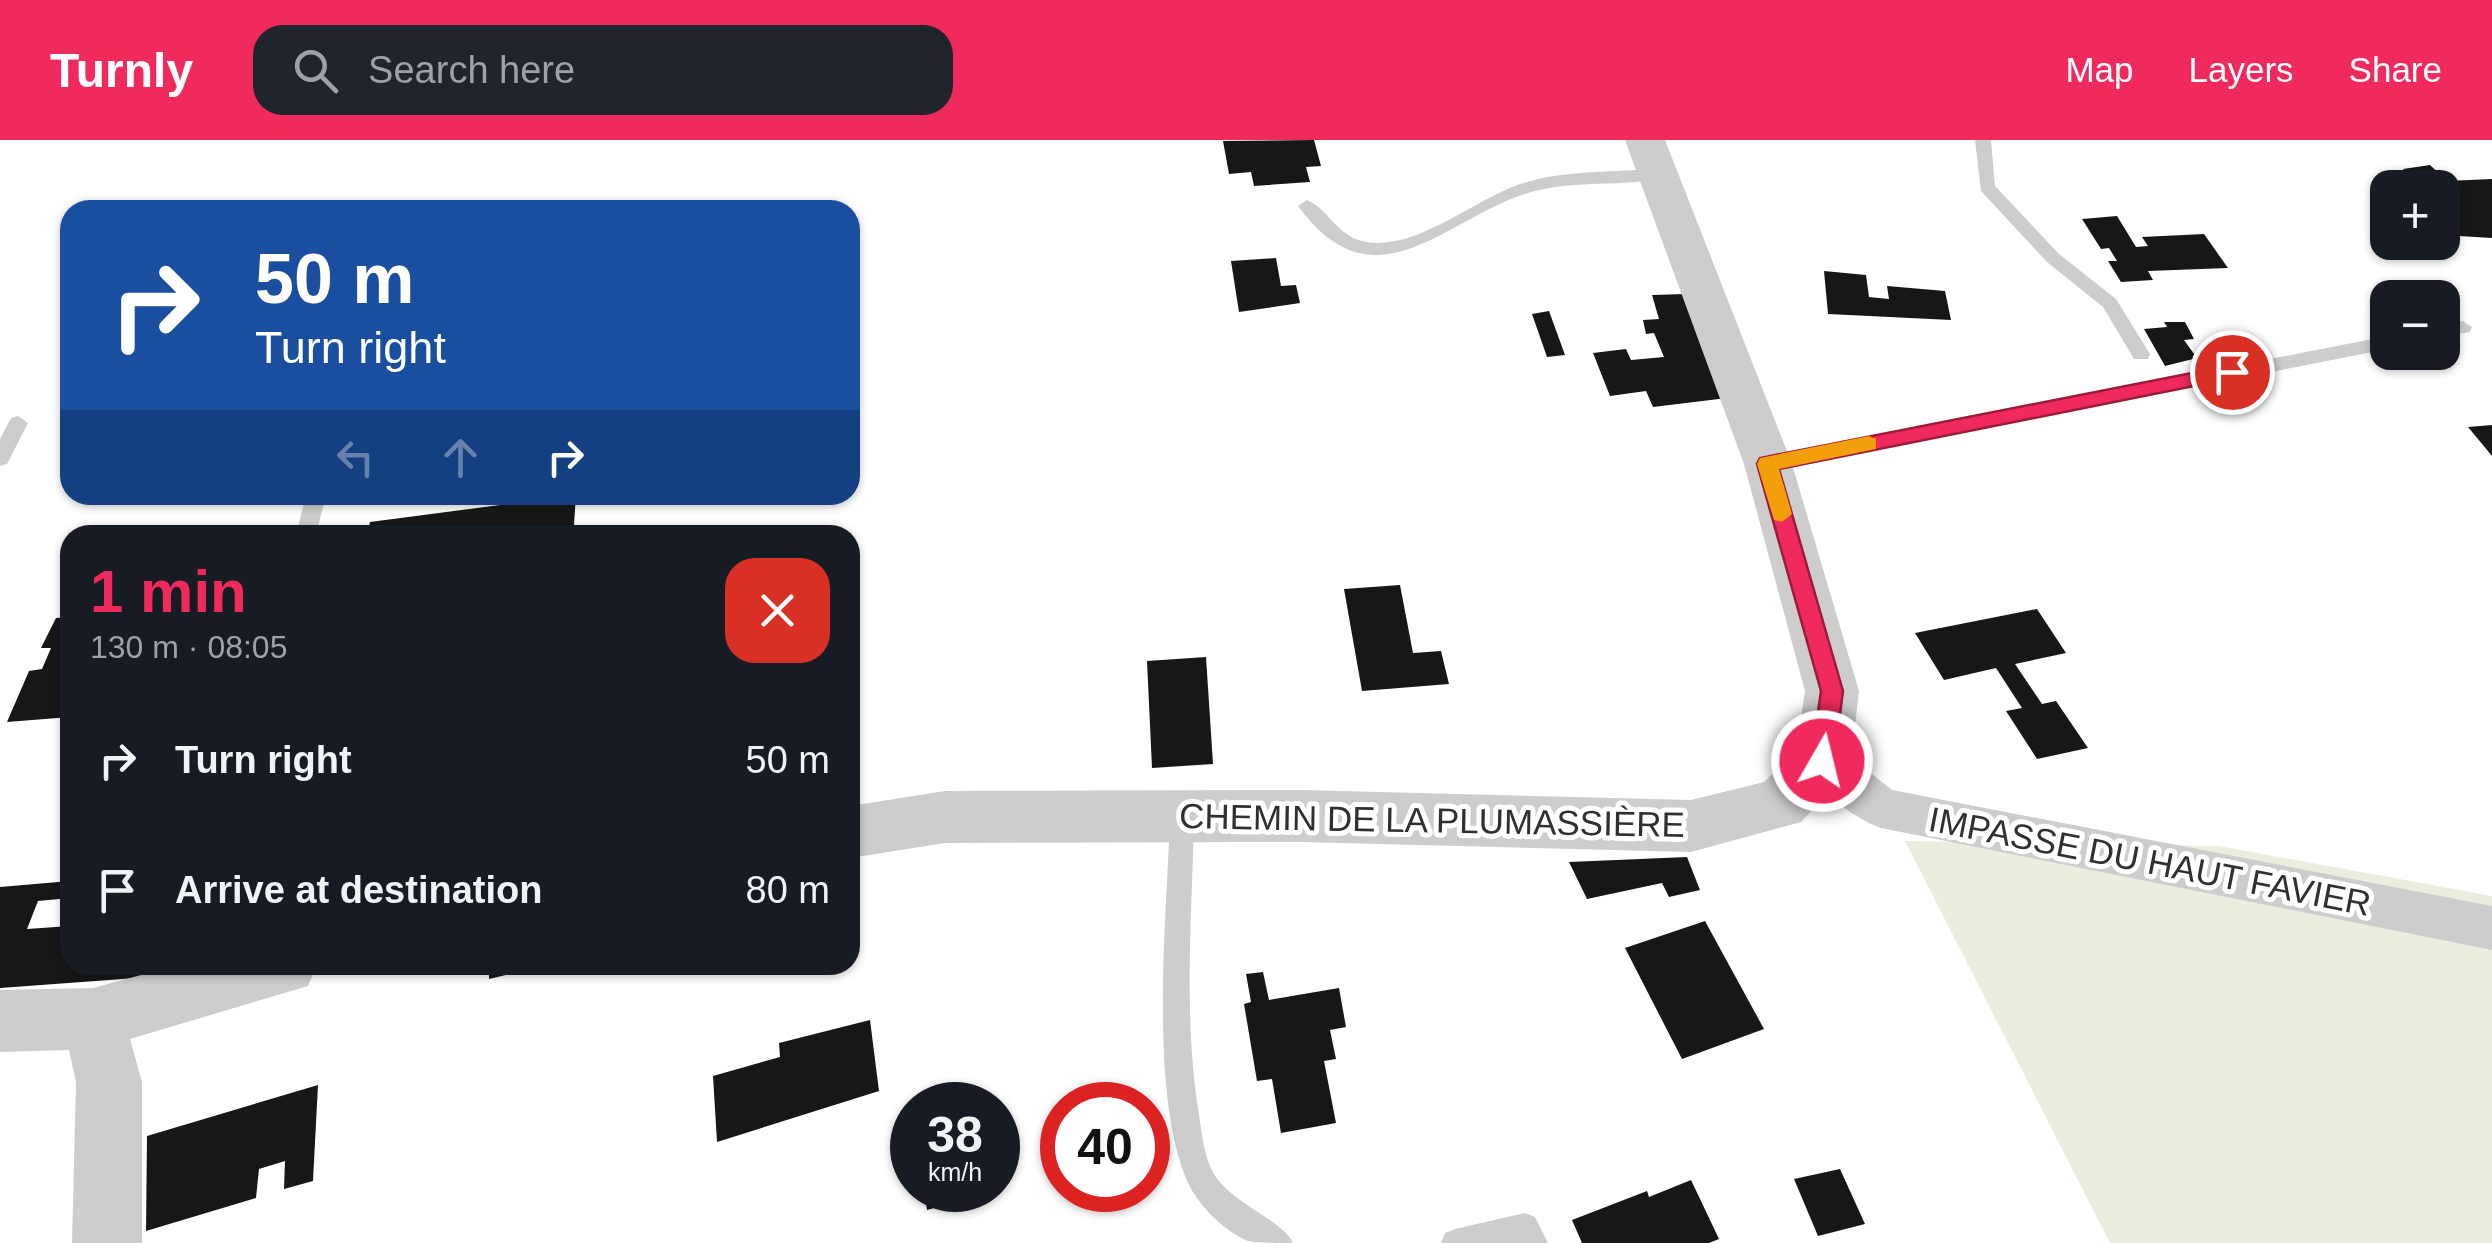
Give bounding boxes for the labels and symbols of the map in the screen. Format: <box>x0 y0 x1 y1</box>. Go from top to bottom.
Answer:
pin <box>2190 330 2275 415</box>
position arrow <box>1770 709 1874 813</box>
street label: CHEMIN DE LA PLUMASSIÈRE <box>1179 796 1685 844</box>
street label: IMPASSE DU HAUT FAVIER <box>1926 799 2374 923</box>
speed limit sign: 40 <box>1040 1082 1170 1212</box>

